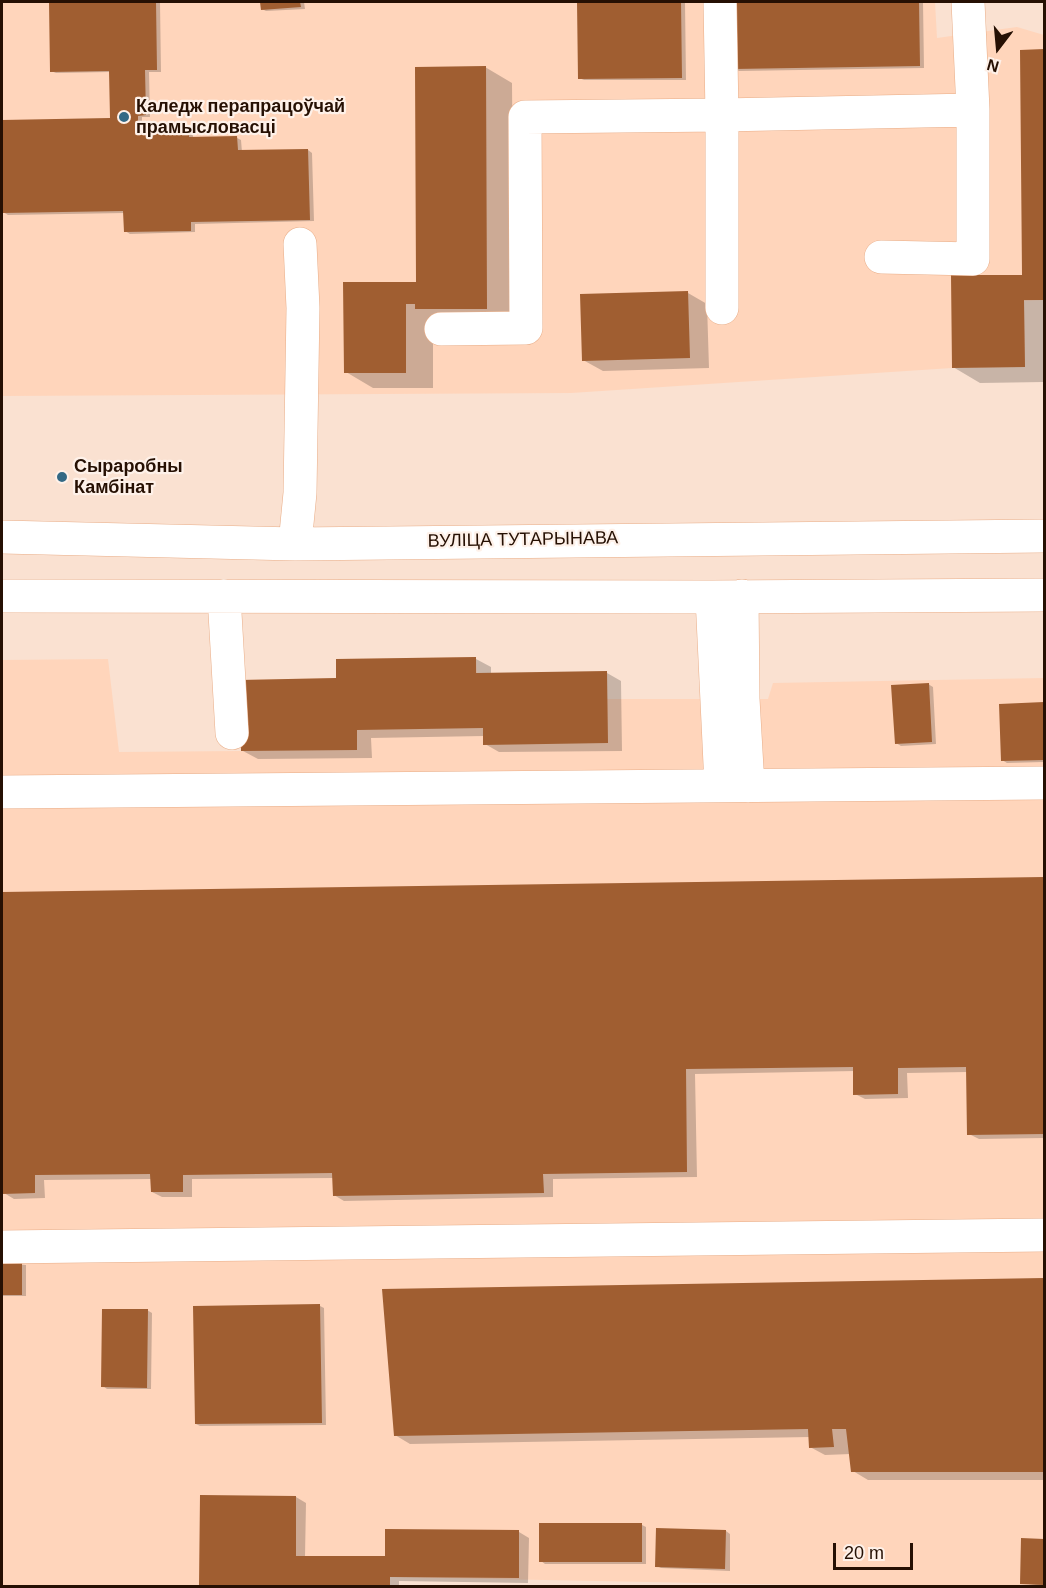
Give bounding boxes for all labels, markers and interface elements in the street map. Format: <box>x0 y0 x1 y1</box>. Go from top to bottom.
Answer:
north arrow <box>968 18 1028 78</box>
text: N <box>985 56 1001 76</box>
place label: Каледж перапрацоўчай прамысловасці <box>136 96 345 138</box>
marker: Каледж перапрацоўчай прамысловасці <box>117 110 131 124</box>
place label: Сыраробны Камбінат <box>74 456 183 498</box>
marker: Сыраробны Камбінат <box>55 470 69 484</box>
street label: ВУЛІЦА ТУТАРЫНАВА <box>428 528 618 552</box>
scale bar <box>836 1531 916 1569</box>
text: 20 m <box>844 1543 884 1563</box>

